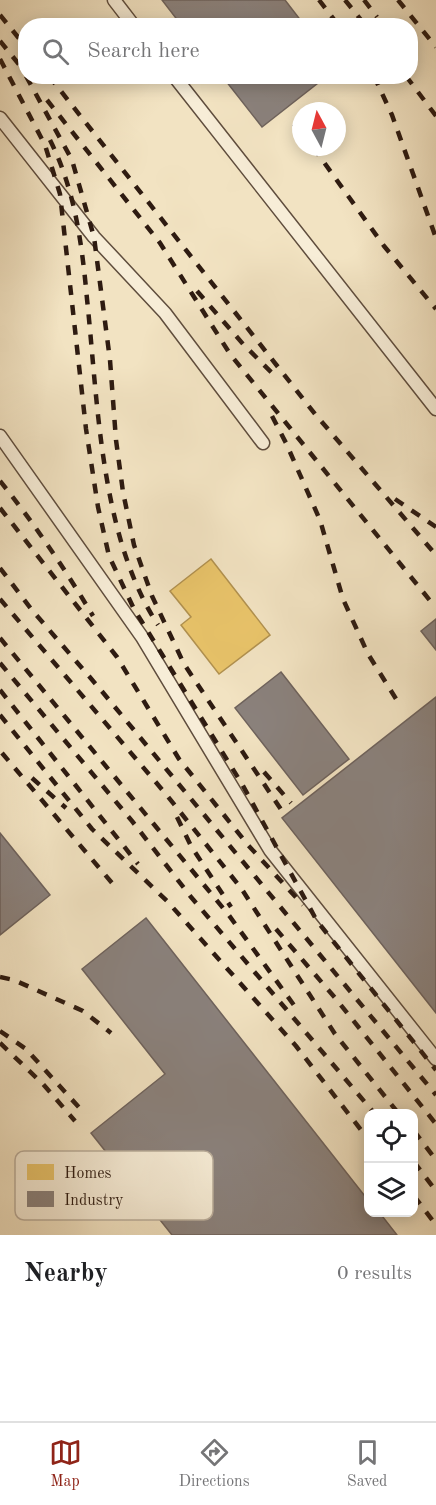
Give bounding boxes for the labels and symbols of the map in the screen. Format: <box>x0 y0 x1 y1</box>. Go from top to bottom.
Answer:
north arrow <box>292 102 346 156</box>
legend <box>15 1151 213 1220</box>
text: Homes <box>64 1166 112 1182</box>
text: Industry <box>64 1193 124 1209</box>

